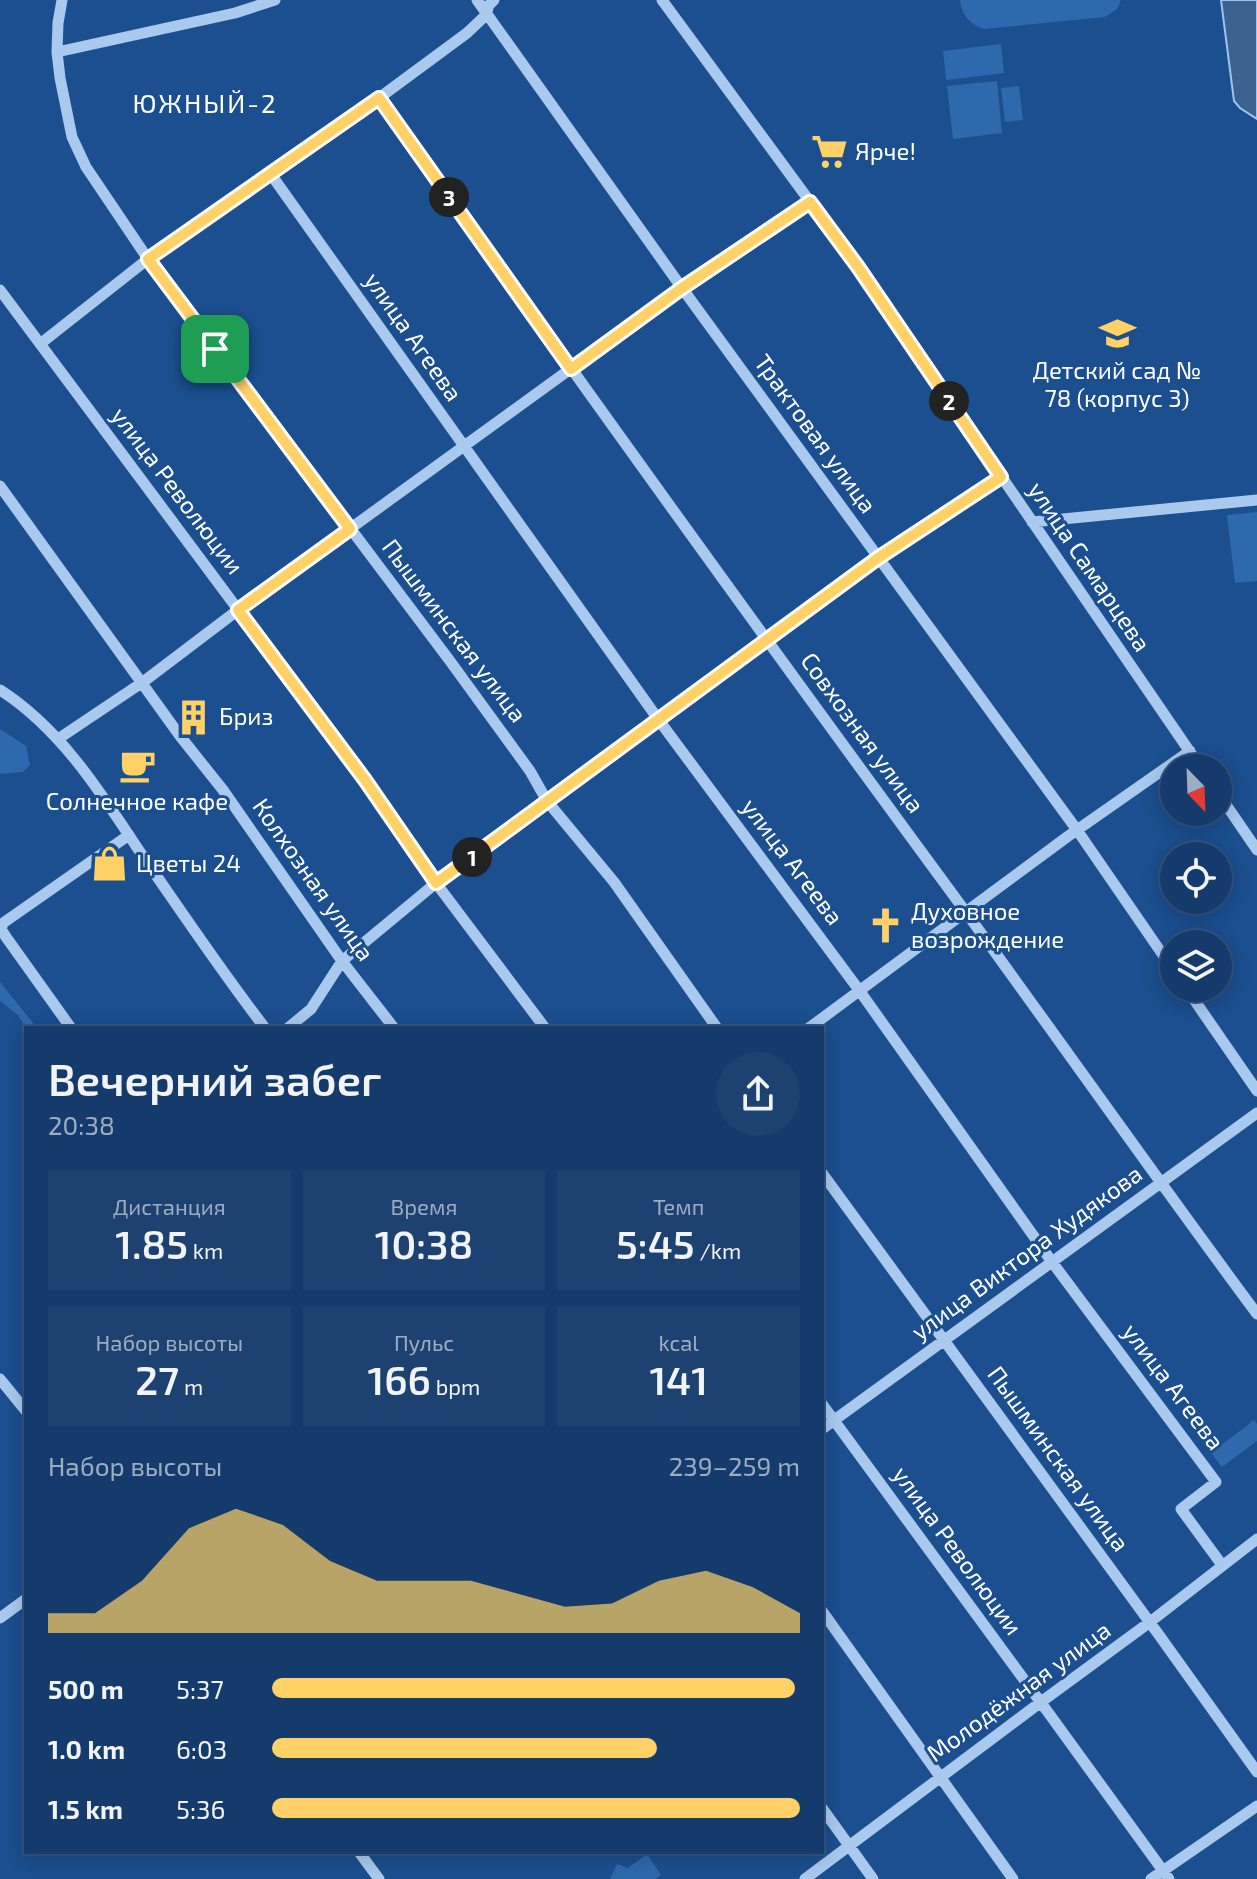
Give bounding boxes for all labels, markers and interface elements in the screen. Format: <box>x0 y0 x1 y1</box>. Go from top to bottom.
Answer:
district label: ЮЖНЫЙ-2 <box>132 87 278 118</box>
supermarket icon: Ярче! <box>810 133 848 171</box>
place label: Ярче! <box>855 136 916 165</box>
pin: 3 <box>429 177 469 217</box>
text: 3 <box>443 184 455 210</box>
street label: улица Агеева <box>358 266 469 407</box>
pin <box>181 315 249 383</box>
school or university icon: Детский сад № 78 (корпус 3) <box>1098 315 1136 353</box>
icon: arrive <box>193 327 237 371</box>
street label: Трактовая улица <box>748 348 884 519</box>
place label: Детский сад № 78 (корпус 3) <box>1032 355 1202 413</box>
pin: 2 <box>929 381 969 421</box>
text: 2 <box>943 388 955 414</box>
street label: улица Революции <box>105 401 250 580</box>
street label: улица Самарцева <box>1022 476 1158 657</box>
street label: Пышминская улица <box>376 533 534 728</box>
street label: Совхозная улица <box>795 646 931 819</box>
building icon: Бриз <box>174 698 212 736</box>
place label: Бриз <box>219 701 273 730</box>
cafe icon: Солнечное кафе <box>118 746 156 784</box>
north arrow <box>1160 754 1232 826</box>
map controls <box>1160 754 1232 1002</box>
place label: Солнечное кафе <box>46 786 228 815</box>
street label: Колхозная улица <box>247 792 381 967</box>
street label: улица Агеева <box>735 792 850 931</box>
pin: 1 <box>452 837 492 877</box>
button: locate <box>1160 842 1232 914</box>
text: 1 <box>467 844 477 870</box>
shop icon: Цветы 24 <box>91 845 129 883</box>
place label: Цветы 24 <box>136 848 241 877</box>
place label: Духовное возрождение <box>911 896 1064 953</box>
church icon: Духовное возрождение <box>866 907 904 945</box>
button: layers <box>1160 930 1232 1002</box>
text: Вечерний забег <box>48 1052 381 1105</box>
button: share <box>716 1052 800 1136</box>
text: 20:38 <box>48 1109 115 1140</box>
street label: улица Виктора Худякова <box>905 1158 1148 1346</box>
text: Дистанция <box>113 1193 226 1219</box>
text: Время <box>391 1193 457 1219</box>
text: Темп <box>653 1193 704 1219</box>
text: 1.85 <box>115 1219 188 1267</box>
text: 10:38 <box>375 1219 473 1267</box>
text: 5:45 <box>616 1219 695 1267</box>
text: km <box>188 1237 223 1263</box>
text: /km <box>695 1237 741 1263</box>
street label: улица Агеева <box>1116 1317 1231 1456</box>
text: Набор высоты <box>96 1329 243 1355</box>
text: Пульс <box>394 1329 454 1355</box>
text: kcal <box>659 1329 699 1355</box>
text: 27 <box>135 1355 179 1403</box>
text: 166 <box>368 1355 431 1403</box>
text: 141 <box>649 1355 708 1403</box>
street label: Пышминская улица <box>981 1360 1136 1557</box>
text: m <box>179 1373 203 1399</box>
text: bpm <box>431 1373 480 1399</box>
text: Набор высоты <box>48 1450 222 1481</box>
text: 239–259 m <box>669 1450 800 1481</box>
street label: улица Революции <box>887 1460 1029 1641</box>
street label: Молодёжная улица <box>921 1614 1116 1768</box>
text: 500 m <box>48 1673 124 1704</box>
text: 5:37 <box>176 1673 224 1704</box>
text: 1.0 km <box>48 1733 125 1764</box>
text: 6:03 <box>176 1733 227 1764</box>
text: 1.5 km <box>48 1793 123 1824</box>
text: 5:36 <box>176 1793 225 1824</box>

